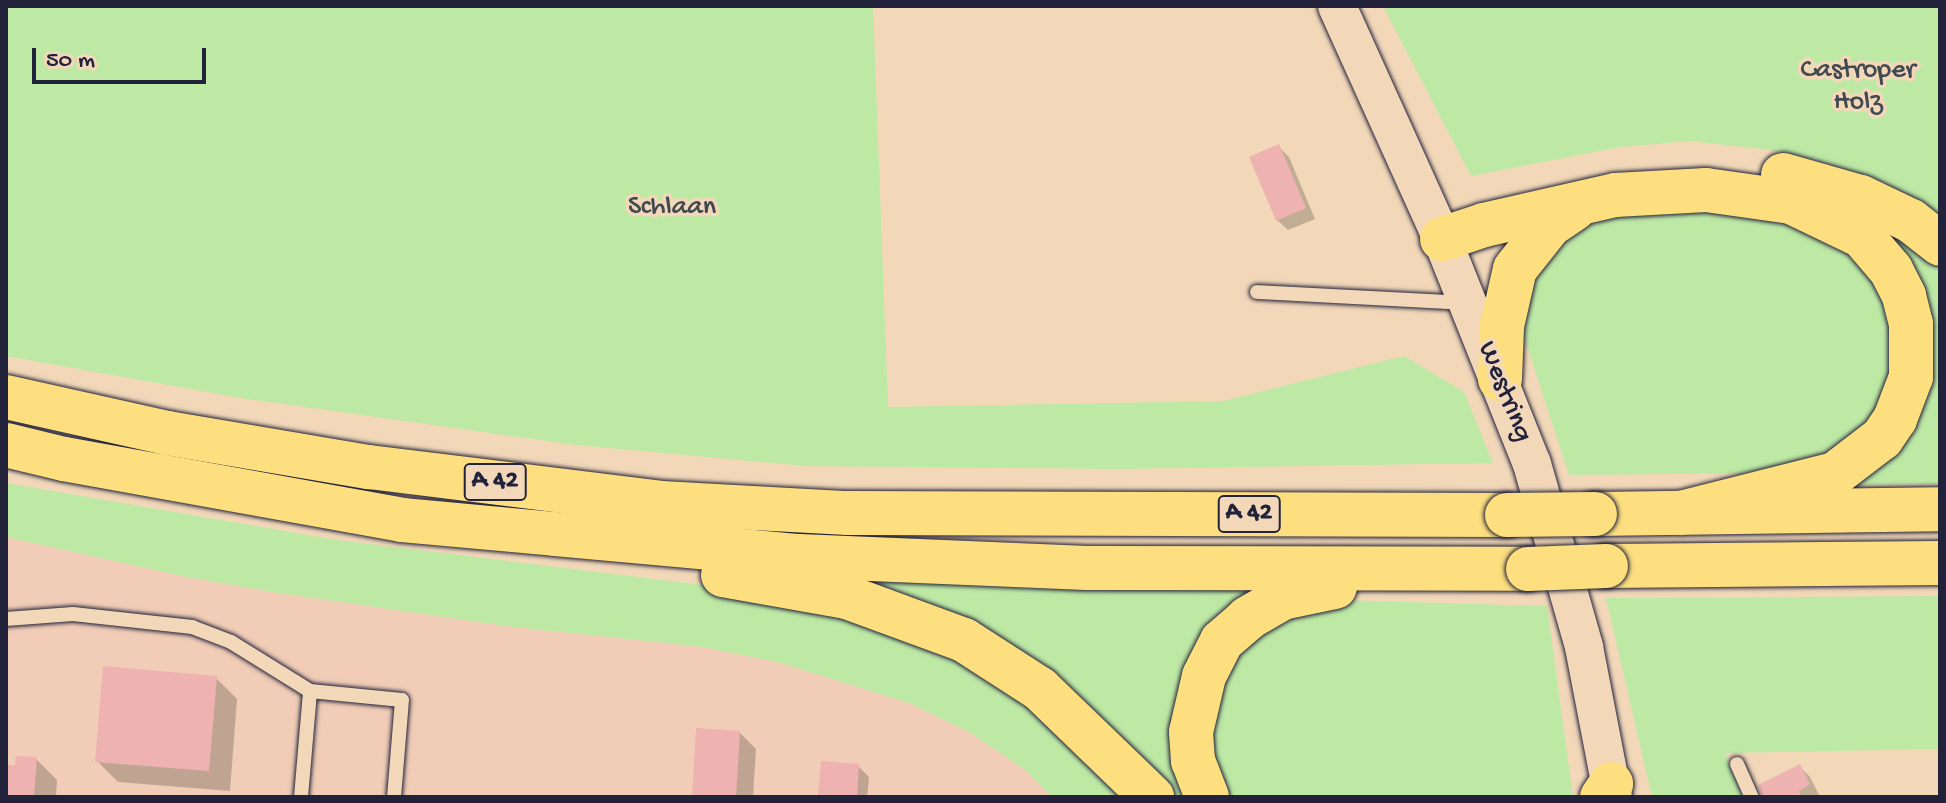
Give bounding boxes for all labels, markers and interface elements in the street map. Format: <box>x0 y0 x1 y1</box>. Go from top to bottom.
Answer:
scale bar <box>36 32 210 82</box>
text: 50 m <box>46 47 95 76</box>
park label: Castroper Holz <box>1800 54 1916 120</box>
park label: Schlaan <box>628 191 716 225</box>
street label: Westring <box>1469 337 1539 447</box>
road number: A 42 <box>463 460 527 504</box>
road number: A 42 <box>1217 492 1281 536</box>

